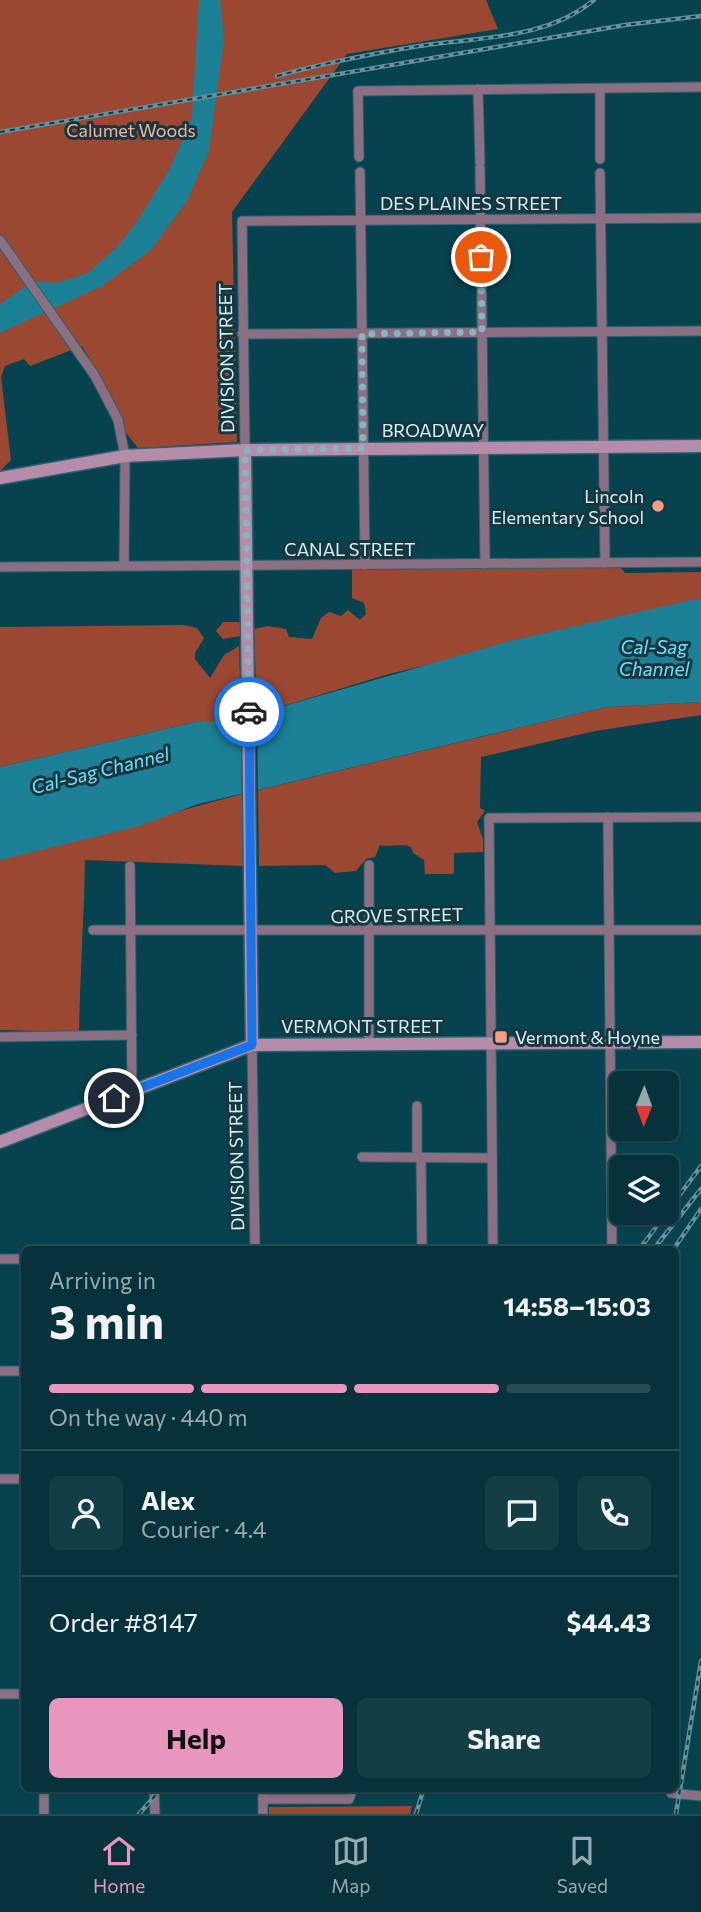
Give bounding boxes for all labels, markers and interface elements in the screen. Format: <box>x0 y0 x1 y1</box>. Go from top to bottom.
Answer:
park label: Calumet Woods <box>66 119 196 141</box>
street label: DES PLAINES STREET <box>380 192 562 214</box>
pin <box>451 227 511 287</box>
icon: bag <box>462 238 500 276</box>
street label: DIVISION STREET <box>214 283 238 433</box>
street label: BROADWAY <box>382 419 485 441</box>
place label: Lincoln Elementary School <box>491 485 644 528</box>
marker: Lincoln Elementary School <box>650 498 666 514</box>
street label: CANAL STREET <box>284 538 416 560</box>
water label: Cal-Sag Channel <box>619 635 690 680</box>
courier <box>214 677 284 747</box>
icon: car <box>230 693 268 731</box>
water label: Cal-Sag Channel <box>29 741 172 798</box>
street label: GROVE STREET <box>331 903 463 927</box>
street label: VERMONT STREET <box>281 1015 443 1037</box>
place label: Vermont & Hoyne <box>515 1026 660 1048</box>
marker: Vermont & Hoyne <box>493 1029 509 1045</box>
pin <box>84 1068 144 1128</box>
north arrow <box>609 1071 679 1141</box>
map controls <box>609 1071 679 1225</box>
icon: home <box>95 1079 133 1117</box>
street label: DIVISION STREET <box>224 1081 248 1231</box>
button: layers <box>609 1155 679 1225</box>
text: Arriving in <box>49 1266 156 1294</box>
text: 14:58–15:03 <box>503 1290 651 1321</box>
text: 3 min <box>49 1292 164 1348</box>
text: On the way · 440 m <box>49 1403 248 1431</box>
button: person <box>49 1476 123 1550</box>
button: chat <box>485 1476 559 1550</box>
button: phone <box>577 1476 651 1550</box>
text: Alex <box>141 1484 195 1515</box>
text: Courier · 4.4 <box>141 1515 267 1543</box>
text: Order #8147 <box>49 1606 198 1637</box>
text: $44.43 <box>566 1606 651 1637</box>
button: Help <box>49 1698 343 1778</box>
button: Share <box>357 1698 651 1778</box>
tab: Home <box>93 1832 145 1897</box>
tab: Map <box>331 1832 371 1897</box>
tab: Saved <box>557 1832 608 1897</box>

